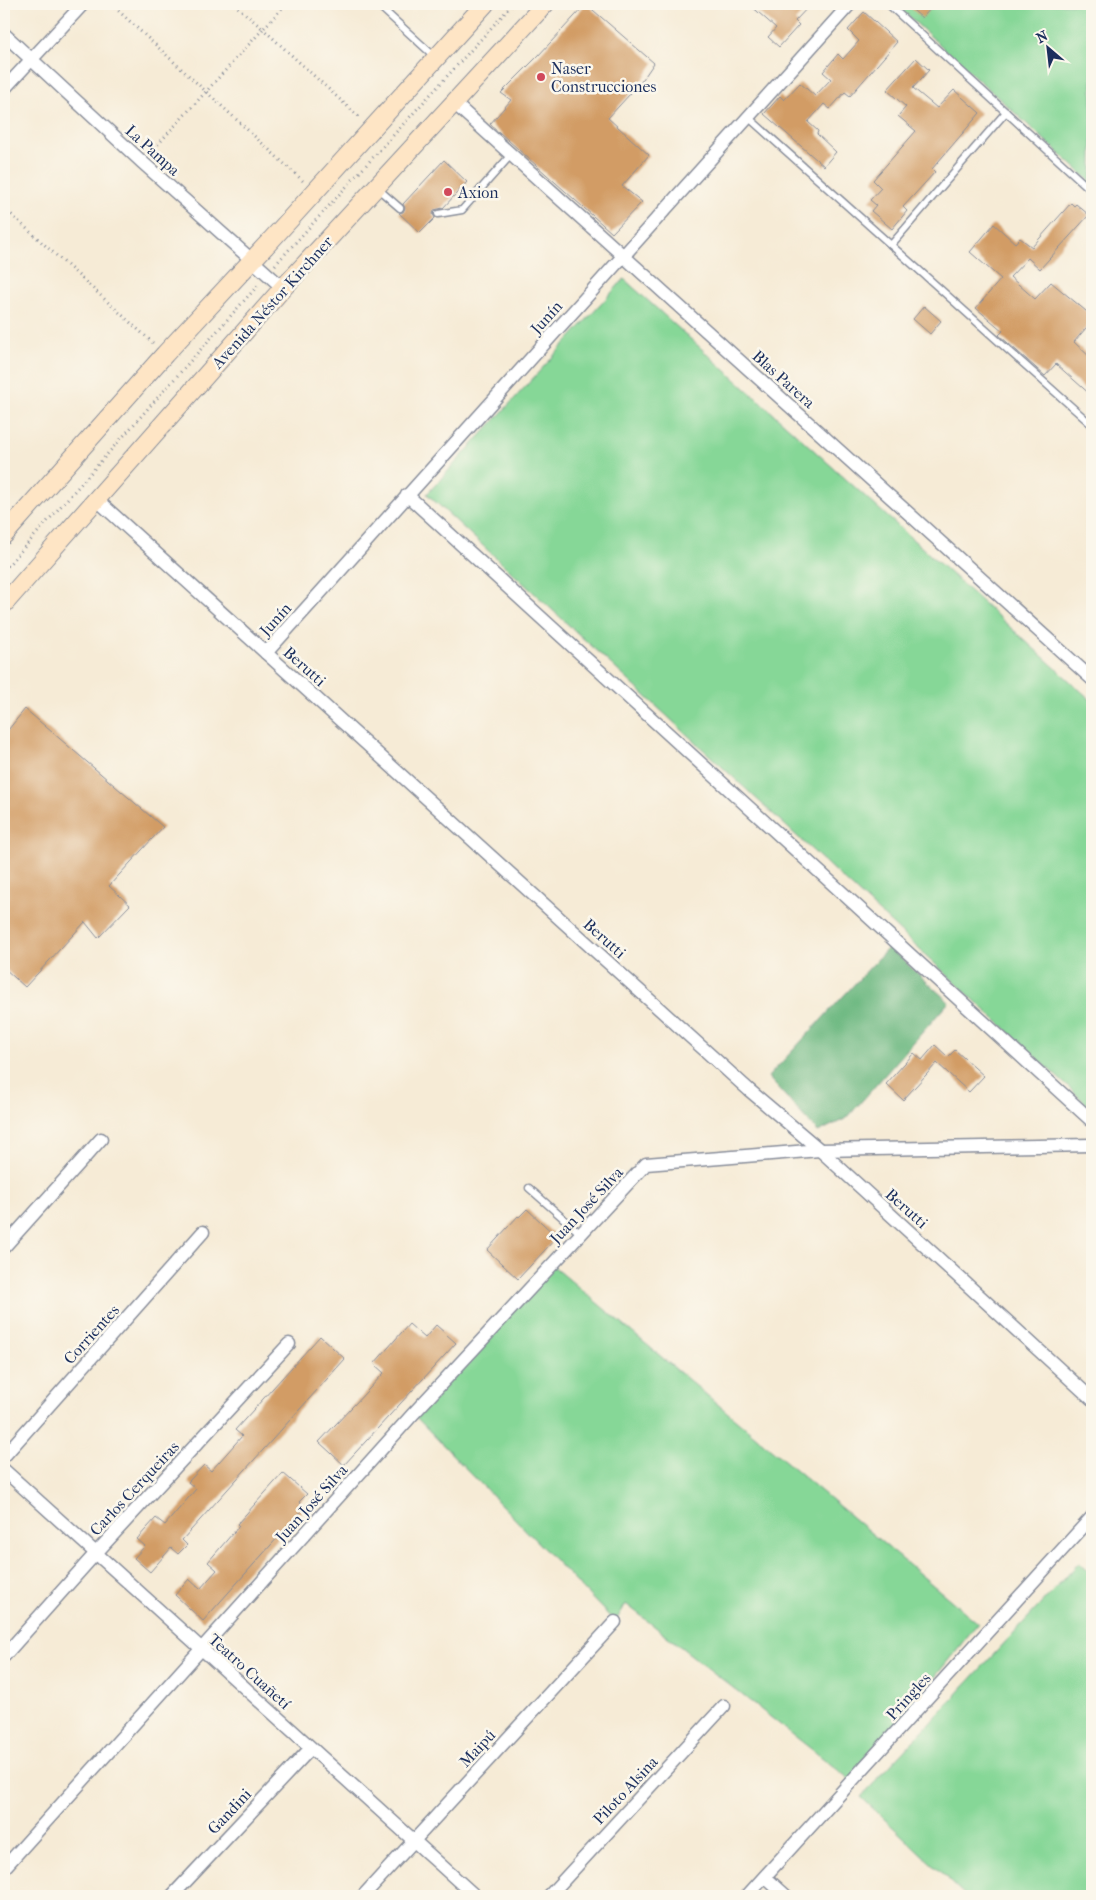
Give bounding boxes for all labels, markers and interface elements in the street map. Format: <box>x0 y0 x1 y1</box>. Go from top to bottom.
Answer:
north arrow <box>1024 22 1074 72</box>
text: N <box>1033 27 1051 47</box>
place label: Naser Construcciones <box>551 59 656 96</box>
marker: Naser Construcciones <box>535 71 547 83</box>
street label: La Pampa <box>121 121 184 180</box>
place label: Axion <box>457 183 499 202</box>
marker: Axion <box>442 186 454 198</box>
street label: Avenida Néstor Kirchner <box>207 232 337 373</box>
street label: Junín <box>525 296 567 339</box>
street label: Blas Parera <box>749 346 819 413</box>
street label: Junín <box>254 598 296 641</box>
street label: Berutti <box>280 642 330 690</box>
street label: Berutti <box>580 914 630 962</box>
street label: Juan José Silva <box>545 1162 627 1249</box>
street label: Berutti <box>882 1184 932 1232</box>
street label: Corrientes <box>60 1301 123 1368</box>
street label: Carlos Cerqueiras <box>86 1437 183 1539</box>
street label: Juan José Silva <box>270 1460 352 1548</box>
street label: Teatro Cuañetí <box>205 1630 295 1713</box>
street label: Pringles <box>882 1669 935 1724</box>
street label: Maipú <box>455 1726 499 1771</box>
street label: Piloto Alsina <box>589 1752 662 1828</box>
street label: Gandini <box>204 1784 255 1838</box>

